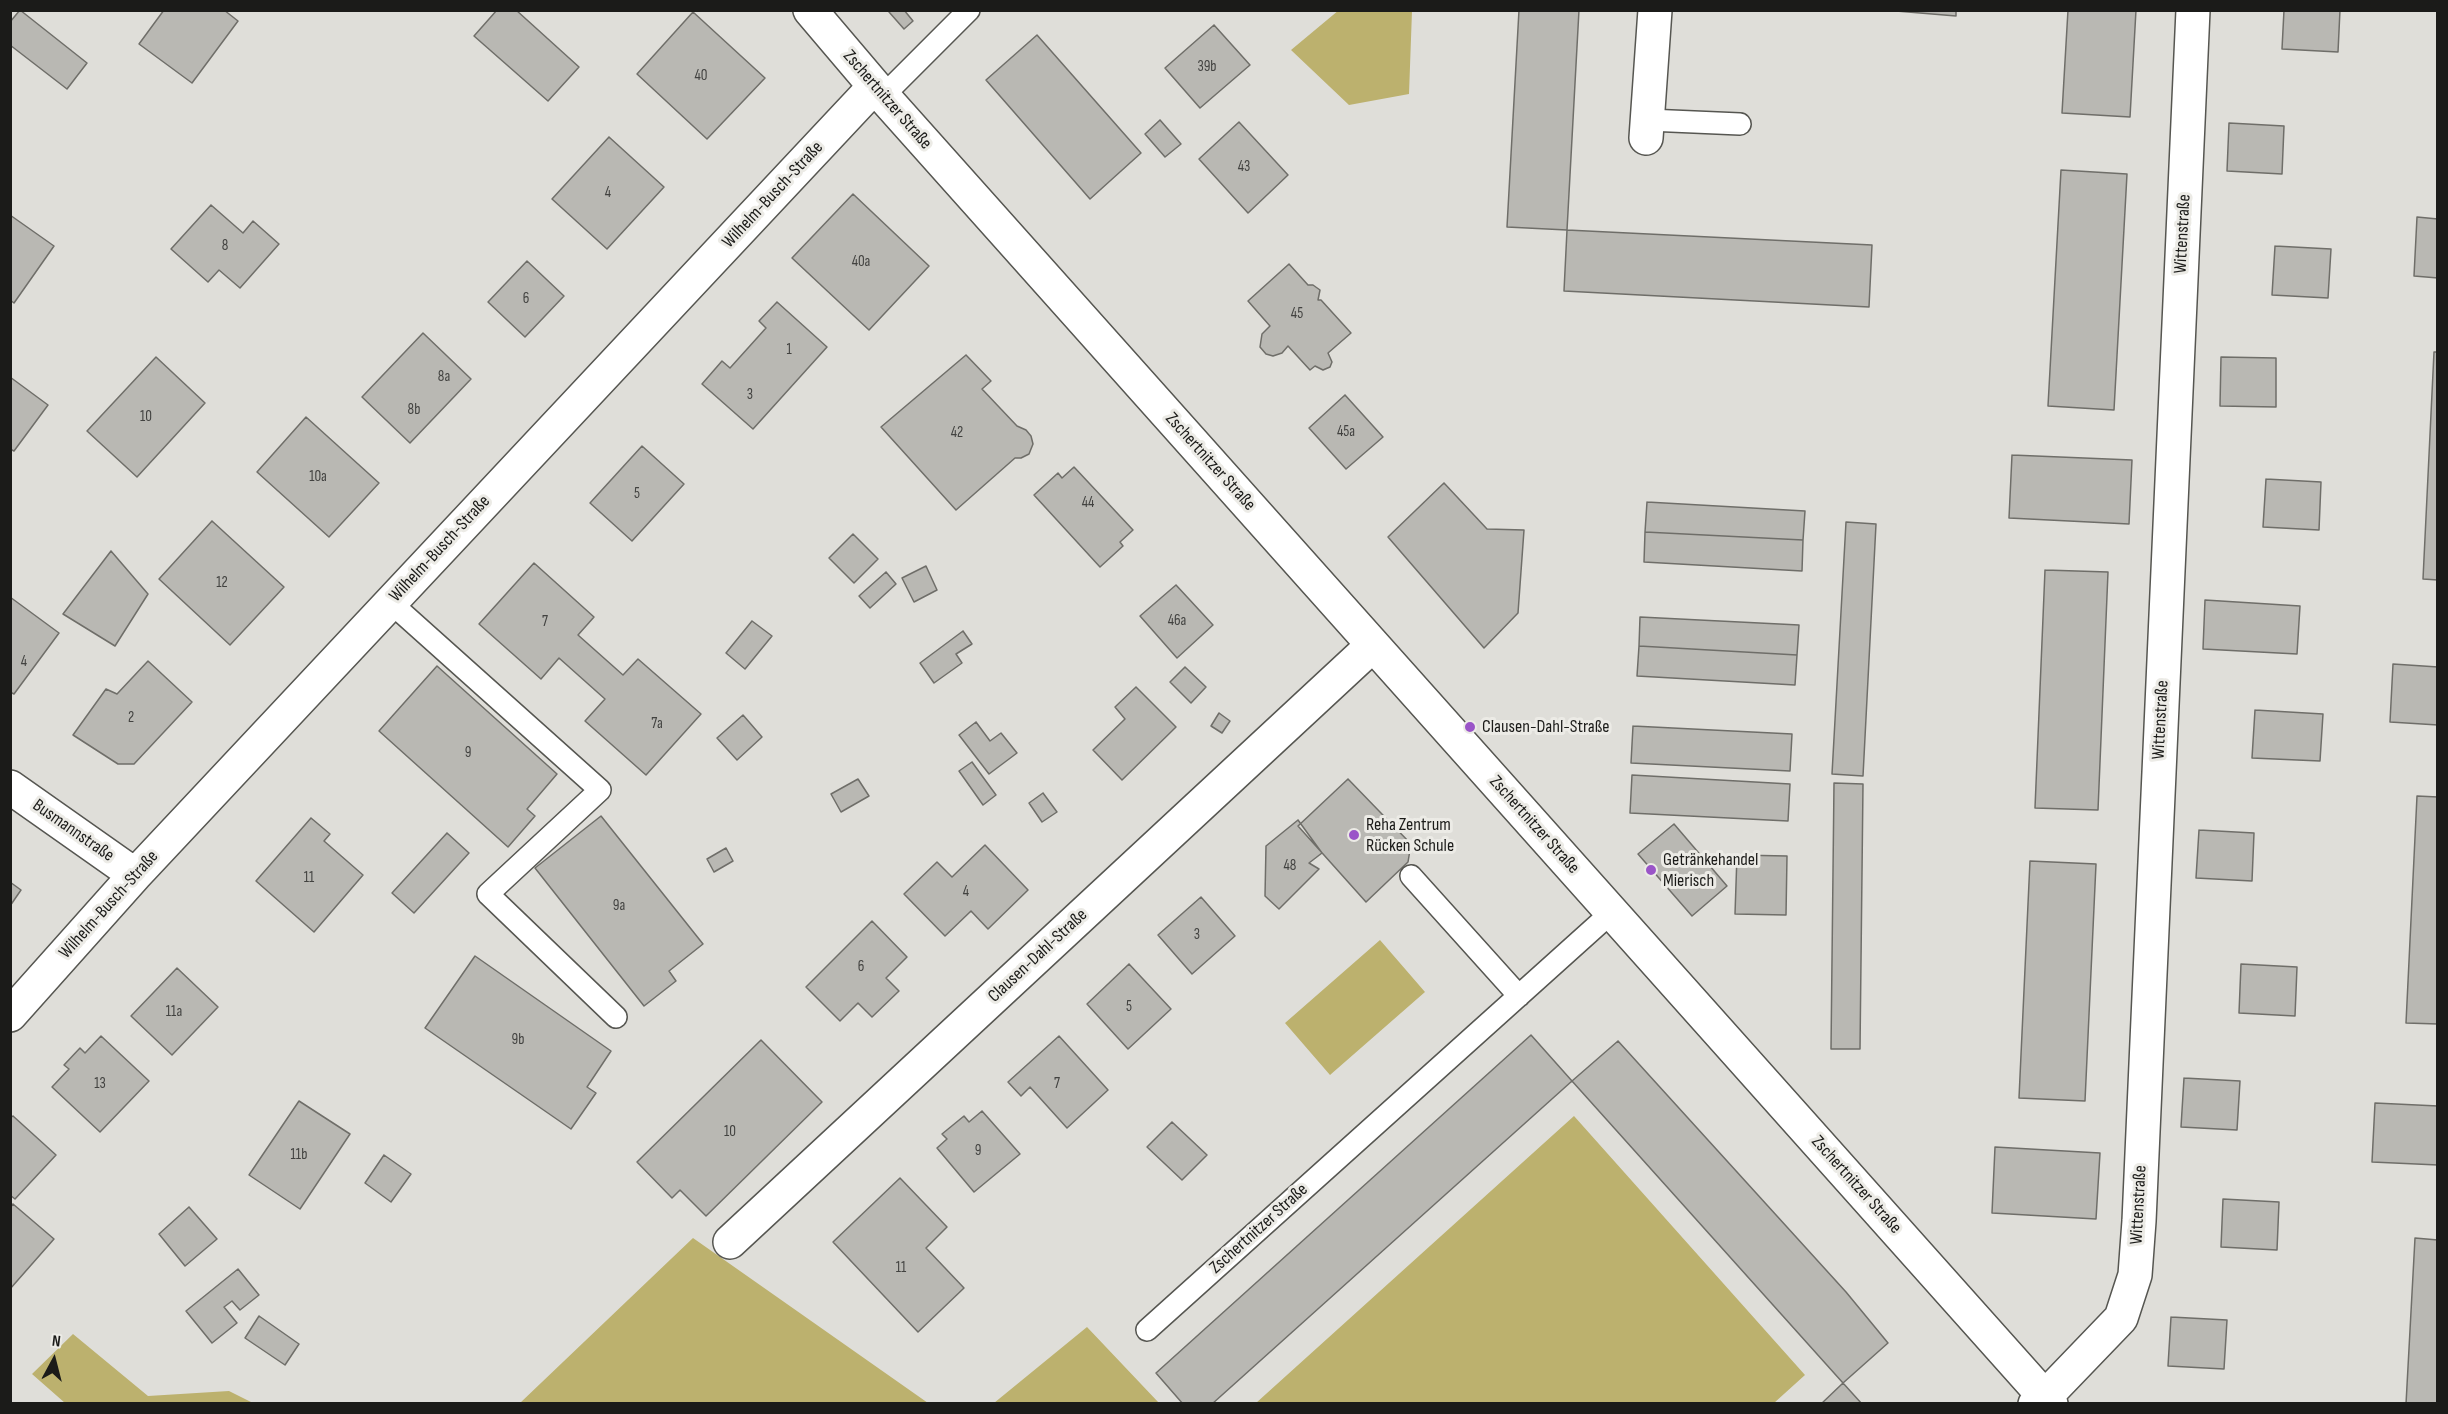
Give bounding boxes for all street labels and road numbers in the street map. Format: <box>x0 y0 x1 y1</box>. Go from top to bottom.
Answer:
street label: Zschertnitzer Straße <box>838 46 936 154</box>
street label: Wilhelm-Busch-Straße <box>718 137 828 253</box>
street label: Wittenstraße <box>2170 194 2196 274</box>
street label: Zschertnitzer Straße <box>1160 408 1260 516</box>
street label: Wilhelm-Busch-Straße <box>385 491 495 607</box>
street label: Wittenstraße <box>2148 680 2174 760</box>
street label: Zschertnitzer Straße <box>1484 771 1584 879</box>
street label: Busmannstraße <box>28 795 118 867</box>
street label: Wilhelm-Busch-Straße <box>55 846 163 964</box>
street label: Clausen-Dahl-Straße <box>984 905 1092 1007</box>
street label: Zschertnitzer Straße <box>1806 1131 1906 1239</box>
street label: Wittenstraße <box>2126 1165 2152 1245</box>
street label: Zschertnitzer Straße <box>1205 1179 1313 1279</box>

